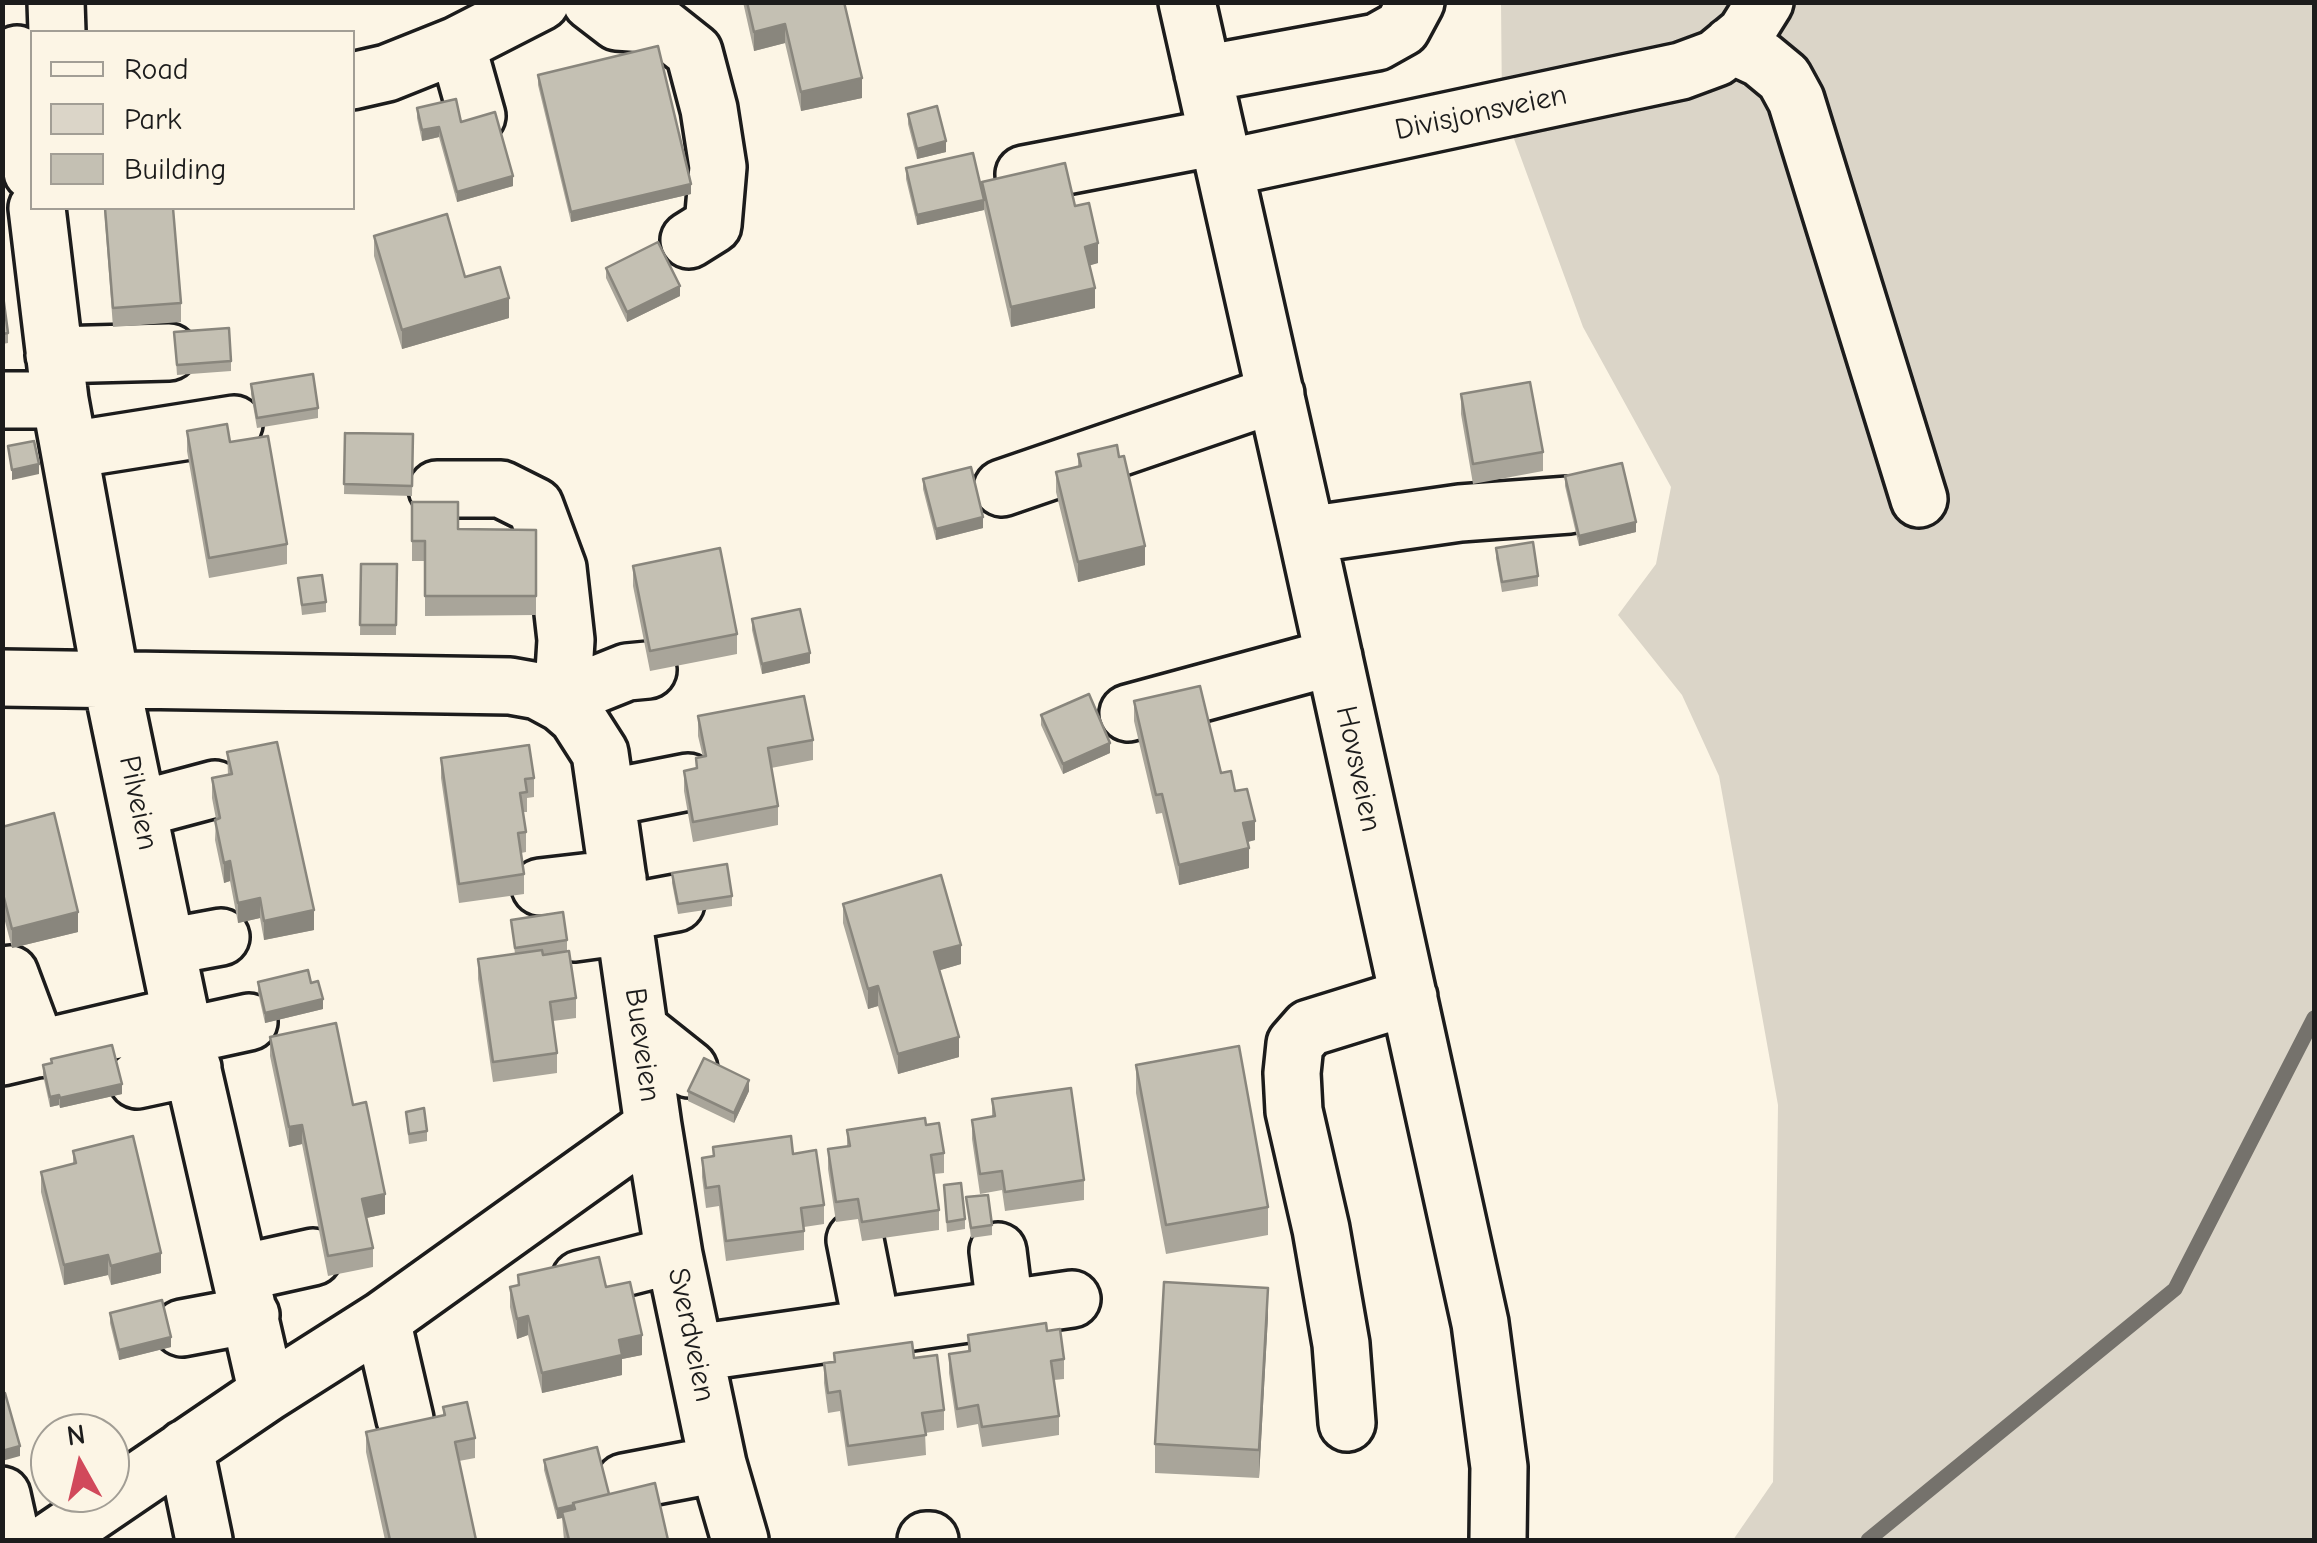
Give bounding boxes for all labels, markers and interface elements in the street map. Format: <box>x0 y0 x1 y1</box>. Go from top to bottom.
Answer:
legend <box>30 30 355 210</box>
text: Road <box>124 52 189 87</box>
street label: Divisjonsveien <box>1392 77 1570 149</box>
text: Park <box>124 102 181 137</box>
text: Building <box>124 152 227 187</box>
street label: Hovsveien <box>1327 703 1389 835</box>
street label: Pilveien <box>110 753 166 853</box>
street label: Bueveien <box>616 986 668 1104</box>
street label: Sverdveien <box>659 1265 723 1405</box>
north arrow <box>30 1413 130 1513</box>
text: N <box>65 1418 87 1452</box>

